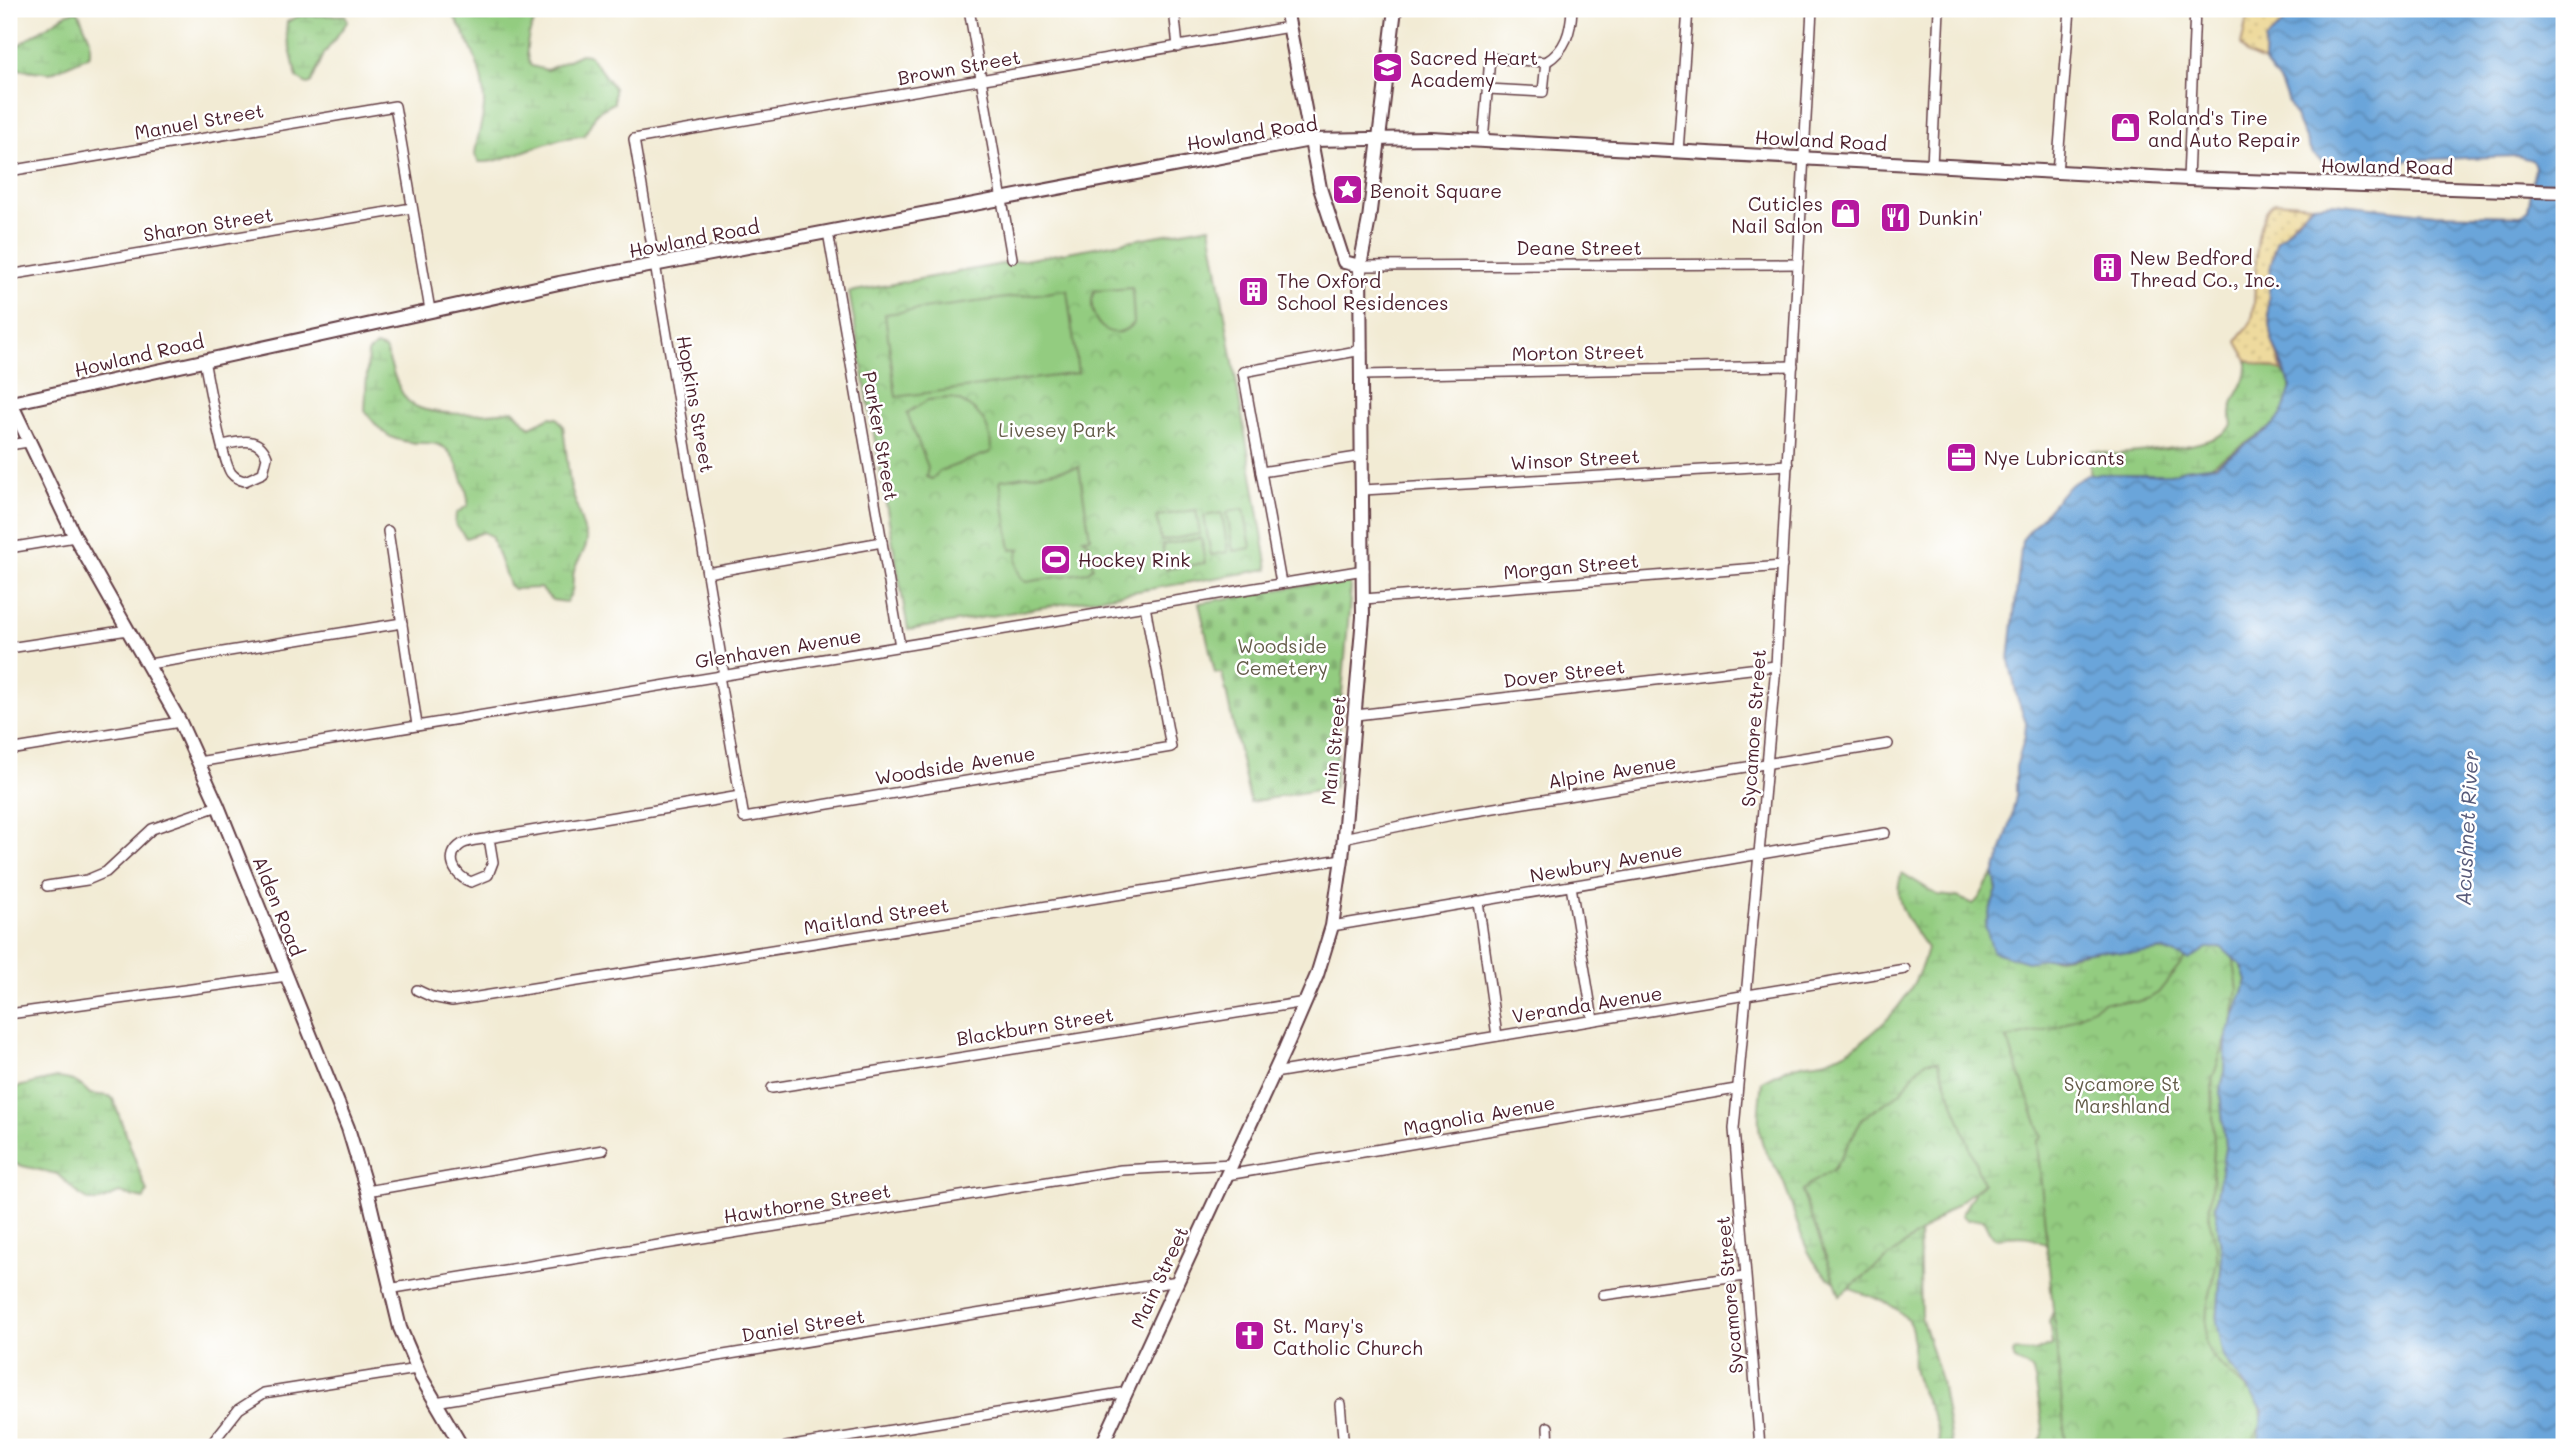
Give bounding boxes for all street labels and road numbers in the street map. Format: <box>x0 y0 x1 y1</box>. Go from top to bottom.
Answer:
street label: Brown Street <box>896 44 1022 90</box>
street label: Manuel Street <box>132 97 266 145</box>
street label: Howland Road <box>1185 110 1319 156</box>
street label: Howland Road <box>1754 124 1888 156</box>
street label: Howland Road <box>2321 152 2453 180</box>
street label: Sharon Street <box>141 201 275 247</box>
street label: Howland Road <box>627 213 761 263</box>
street label: Deane Street <box>1516 235 1642 260</box>
street label: Howland Road <box>72 328 206 382</box>
street label: Hopkins Street <box>672 334 720 474</box>
street label: Morton Street <box>1511 338 1645 366</box>
street label: Parker Street <box>857 369 905 503</box>
street label: Winsor Street <box>1510 443 1640 475</box>
street label: Morgan Street <box>1502 548 1640 584</box>
street label: Glenhaven Avenue <box>693 623 863 673</box>
street label: Sycamore Street <box>1735 648 1771 808</box>
street label: Dover Street <box>1502 653 1626 693</box>
street label: Main Street <box>1315 694 1351 806</box>
street label: Woodside Avenue <box>873 740 1037 790</box>
street label: Alpine Avenue <box>1546 749 1678 793</box>
street label: Newbury Avenue <box>1528 836 1684 888</box>
street label: Alden Road <box>248 852 310 960</box>
street label: Maitland Street <box>802 892 950 940</box>
street label: Veranda Avenue <box>1510 980 1664 1028</box>
street label: Blackburn Street <box>955 1001 1115 1051</box>
street label: Magnolia Avenue <box>1401 1089 1557 1141</box>
street label: Hawthorne Street <box>722 1177 892 1229</box>
street label: Sycamore Street <box>1710 1215 1748 1375</box>
street label: Main Street <box>1124 1222 1194 1332</box>
street label: Daniel Street <box>740 1303 866 1347</box>

